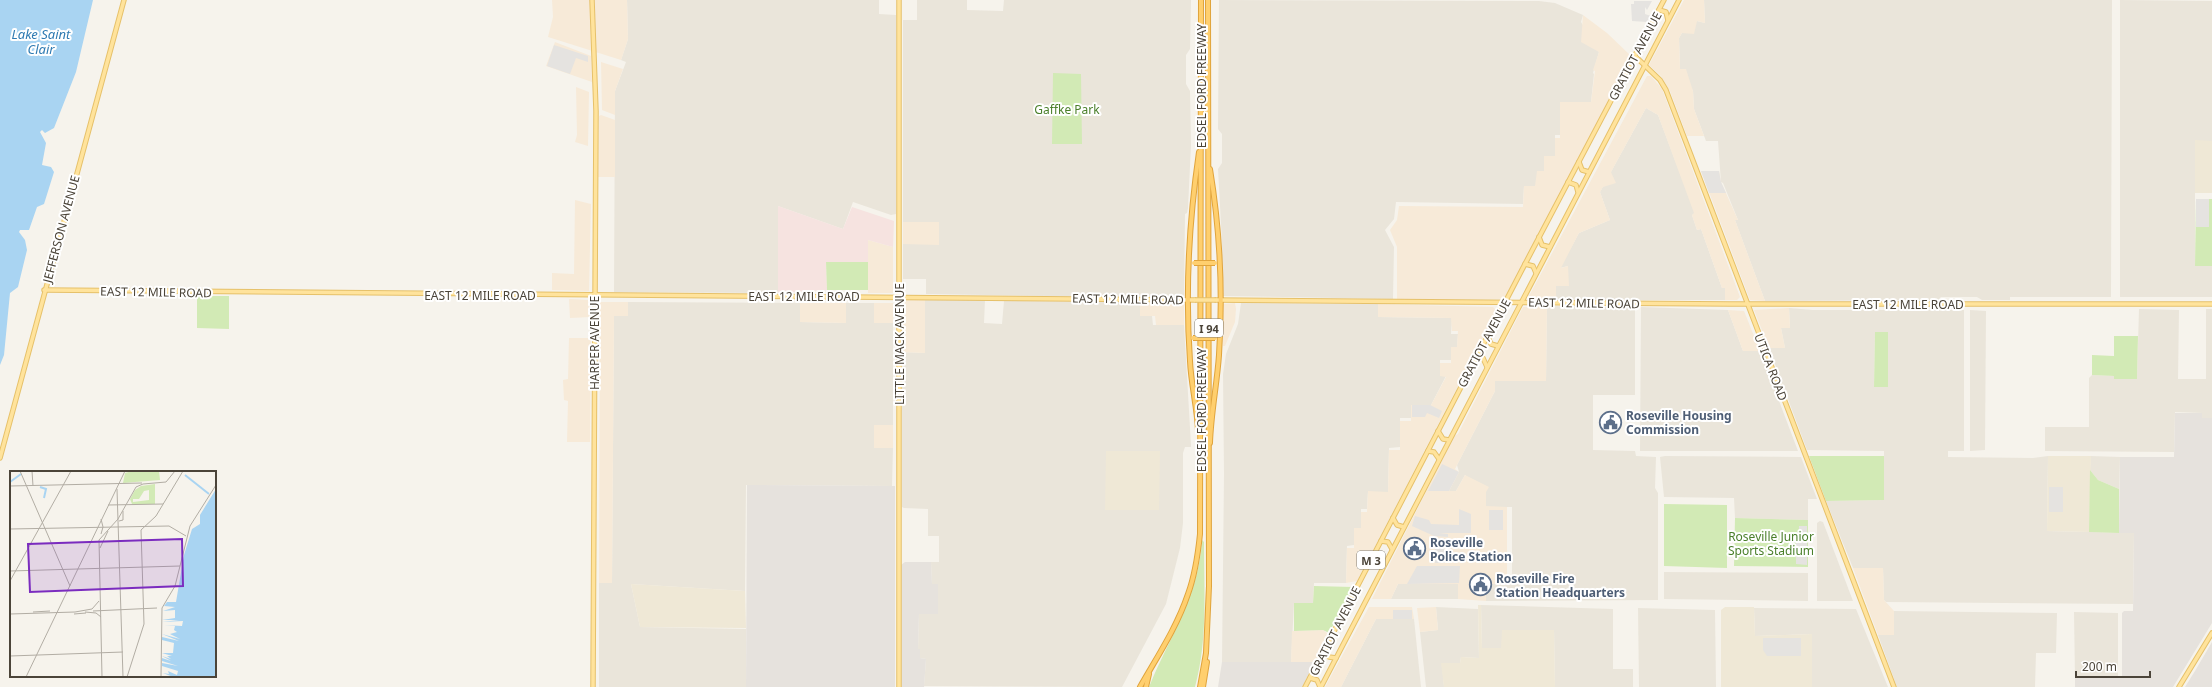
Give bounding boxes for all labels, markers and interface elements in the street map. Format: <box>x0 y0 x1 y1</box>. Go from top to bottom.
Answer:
street label: GRATIOT AVENUE <box>1604 9 1666 103</box>
street label: EDSEL FORD FREEWAY <box>1193 24 1210 148</box>
water label: Lake Saint Clair <box>12 25 71 58</box>
park label: Gaffke Park <box>1034 101 1100 118</box>
street label: JEFFERSON AVENUE <box>38 173 83 285</box>
street label: EAST 12 MILE ROAD <box>100 283 212 301</box>
street label: LITTLE MACK AVENUE <box>891 283 908 405</box>
street label: EAST 12 MILE ROAD <box>424 287 536 304</box>
street label: EAST 12 MILE ROAD <box>748 288 860 305</box>
street label: EAST 12 MILE ROAD <box>1072 290 1184 308</box>
street label: EAST 12 MILE ROAD <box>1528 294 1640 312</box>
street label: HARPER AVENUE <box>586 296 603 390</box>
street label: GRATIOT AVENUE <box>1453 296 1515 390</box>
street label: EAST 12 MILE ROAD <box>1852 296 1964 313</box>
road number: I 94 <box>1195 319 1223 337</box>
street label: UTICA ROAD <box>1750 331 1792 403</box>
street label: EDSEL FORD FREEWAY <box>1193 348 1210 472</box>
place label: Roseville Housing Commission <box>1626 407 1732 438</box>
public building icon: Roseville Housing Commission <box>1598 409 1624 435</box>
inset map <box>10 471 216 677</box>
park label: Roseville Junior Sports Stadium <box>1728 528 1814 559</box>
place label: Roseville Police Station <box>1430 534 1512 565</box>
public building icon: Roseville Police Station <box>1401 536 1427 562</box>
road number: M 3 <box>1357 551 1385 569</box>
place label: Roseville Fire Station Headquarters <box>1496 570 1625 601</box>
public building icon: Roseville Fire Station Headquarters <box>1468 572 1494 598</box>
street label: GRATIOT AVENUE <box>1305 583 1365 679</box>
scale bar <box>2076 653 2150 679</box>
text: 200 m <box>2082 658 2117 675</box>

